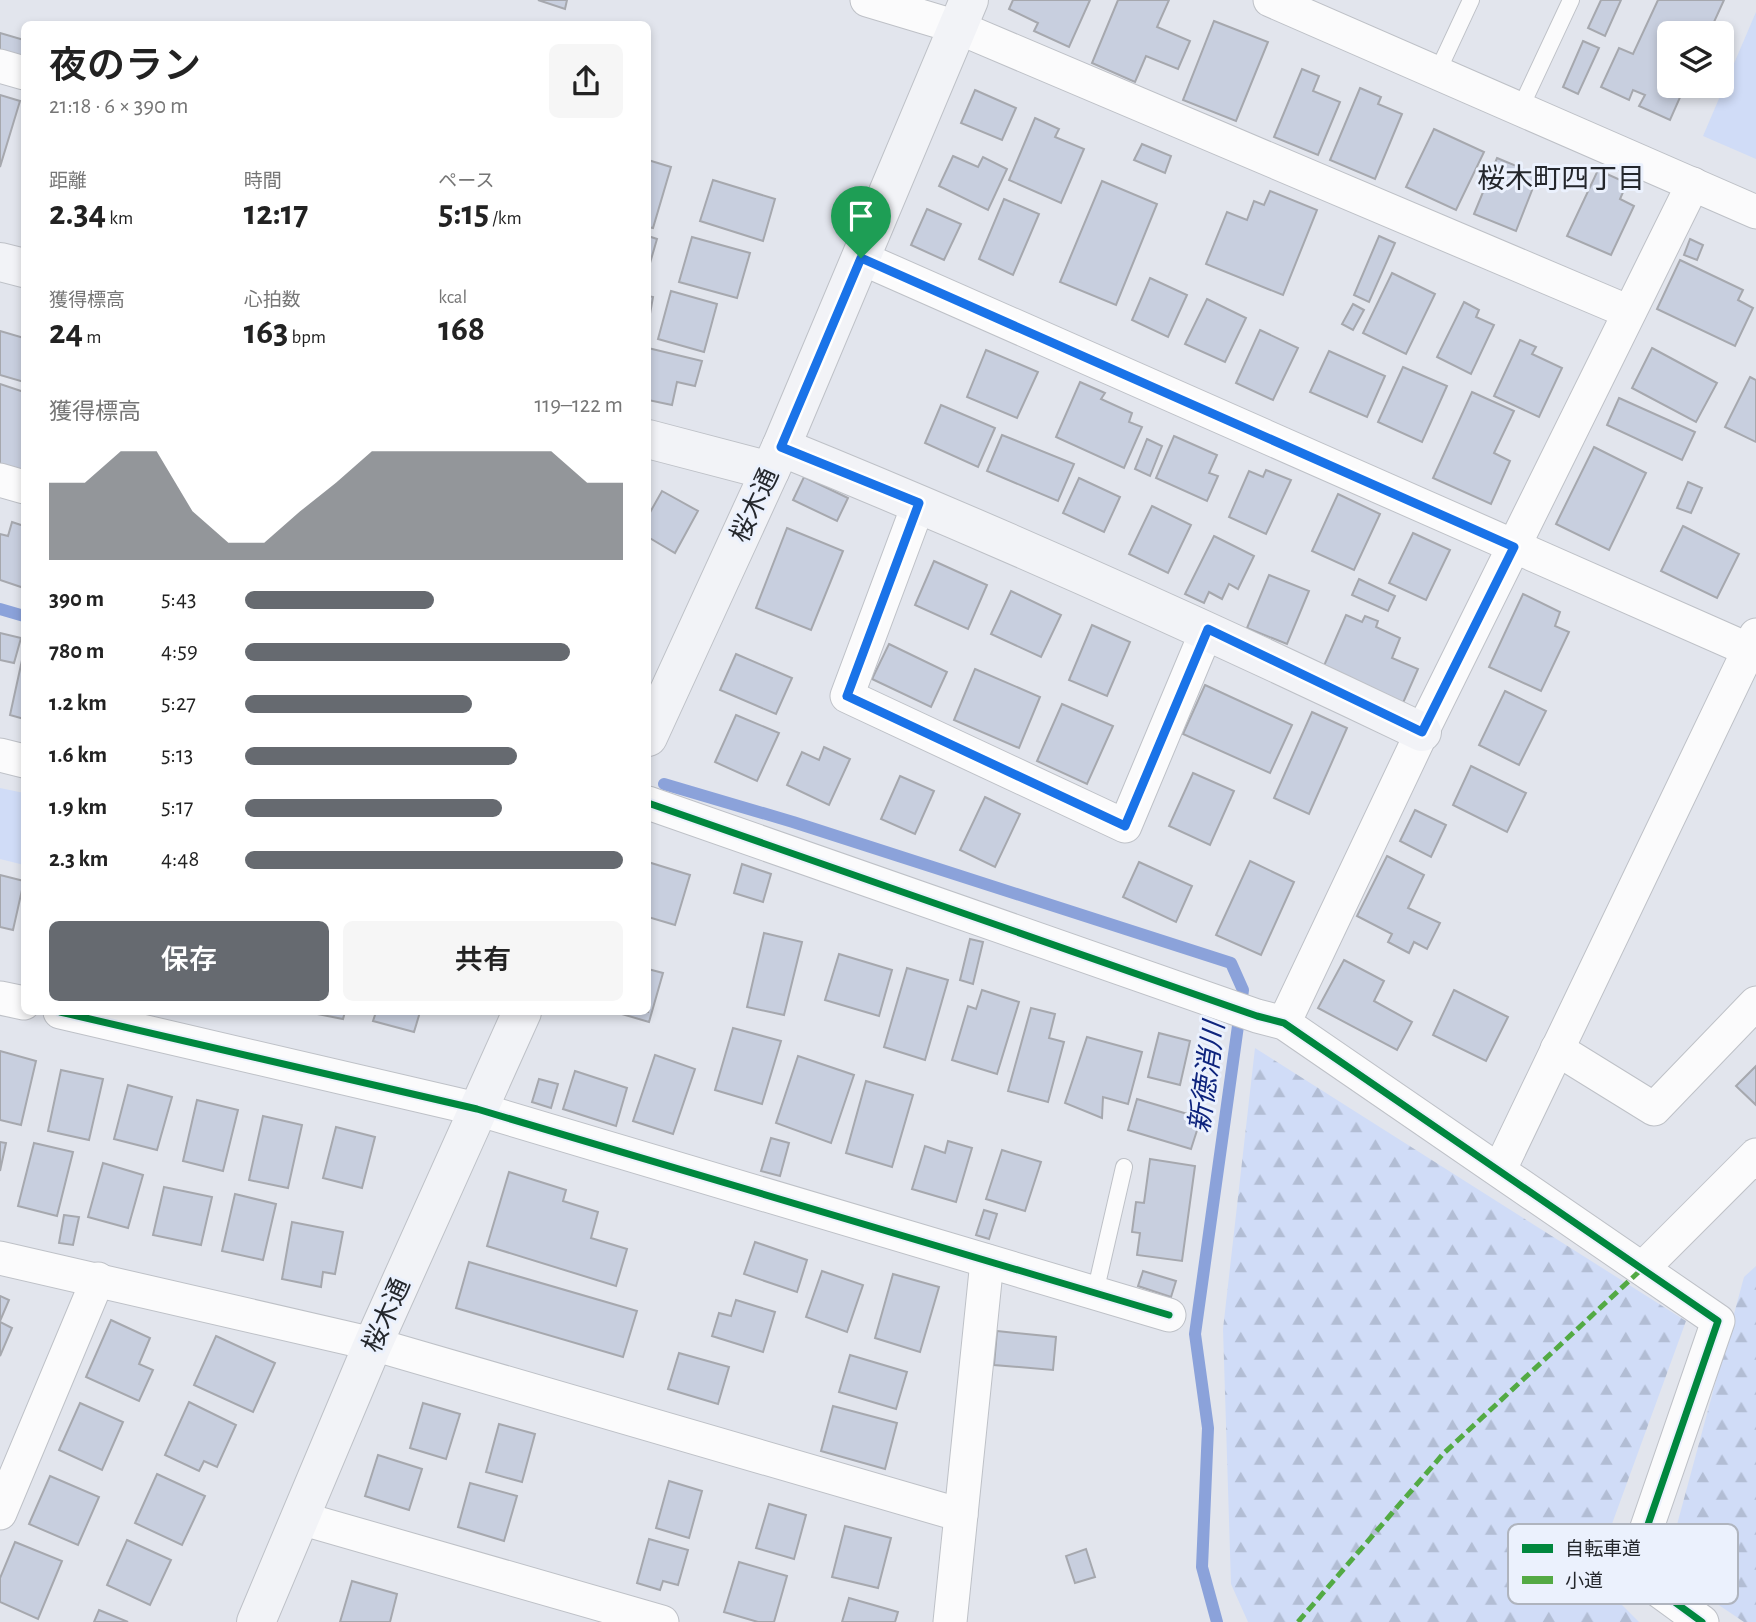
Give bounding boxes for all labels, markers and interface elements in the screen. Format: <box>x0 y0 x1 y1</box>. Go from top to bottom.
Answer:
map controls <box>1657 21 1734 98</box>
button: layers <box>1657 21 1734 98</box>
button: share <box>549 44 623 118</box>
text: 夜のラン <box>49 48 201 86</box>
text: 21:18 · 6 × 390 m <box>49 95 188 118</box>
district label: 桜木町四丁目 <box>1477 164 1645 194</box>
text: 距離 <box>49 172 87 191</box>
text: 時間 <box>244 172 282 191</box>
text: ペース <box>438 172 494 191</box>
pin <box>831 186 891 258</box>
text: 2.34 <box>49 196 106 231</box>
text: 12:17 <box>244 196 308 231</box>
text: 5:15 <box>438 196 489 231</box>
icon: arrive <box>842 197 880 235</box>
text: km <box>106 209 133 228</box>
text: /km <box>489 209 522 228</box>
text: kcal <box>438 288 467 307</box>
text: 獲得標高 <box>49 291 125 310</box>
text: 心拍数 <box>244 291 301 310</box>
text: 168 <box>438 312 485 347</box>
text: 24 <box>49 315 83 350</box>
text: 163 <box>244 315 288 350</box>
text: m <box>83 328 101 347</box>
text: bpm <box>288 328 326 347</box>
text: 119–122 m <box>534 394 623 417</box>
text: 獲得標高 <box>49 401 141 424</box>
street label: 桜木通 <box>726 464 783 546</box>
text: 390 m <box>49 588 104 611</box>
text: 5:43 <box>161 588 196 611</box>
text: 780 m <box>49 640 104 663</box>
text: 4:59 <box>161 640 198 663</box>
text: 1.2 km <box>49 692 107 715</box>
text: 5:27 <box>161 692 196 715</box>
text: 1.6 km <box>49 744 107 767</box>
text: 5:13 <box>161 744 193 767</box>
text: 1.9 km <box>49 796 107 819</box>
text: 5:17 <box>161 796 193 819</box>
text: 2.3 km <box>49 848 108 871</box>
text: 4:48 <box>161 848 199 871</box>
button: 保存 <box>49 921 329 1001</box>
button: 共有 <box>343 921 623 1001</box>
water label: 新徳消川 <box>1184 1017 1230 1135</box>
street label: 桜木通 <box>358 1274 415 1356</box>
legend <box>1508 1524 1738 1604</box>
text: 自転車道 <box>1565 1539 1641 1559</box>
text: 小道 <box>1565 1571 1603 1591</box>

